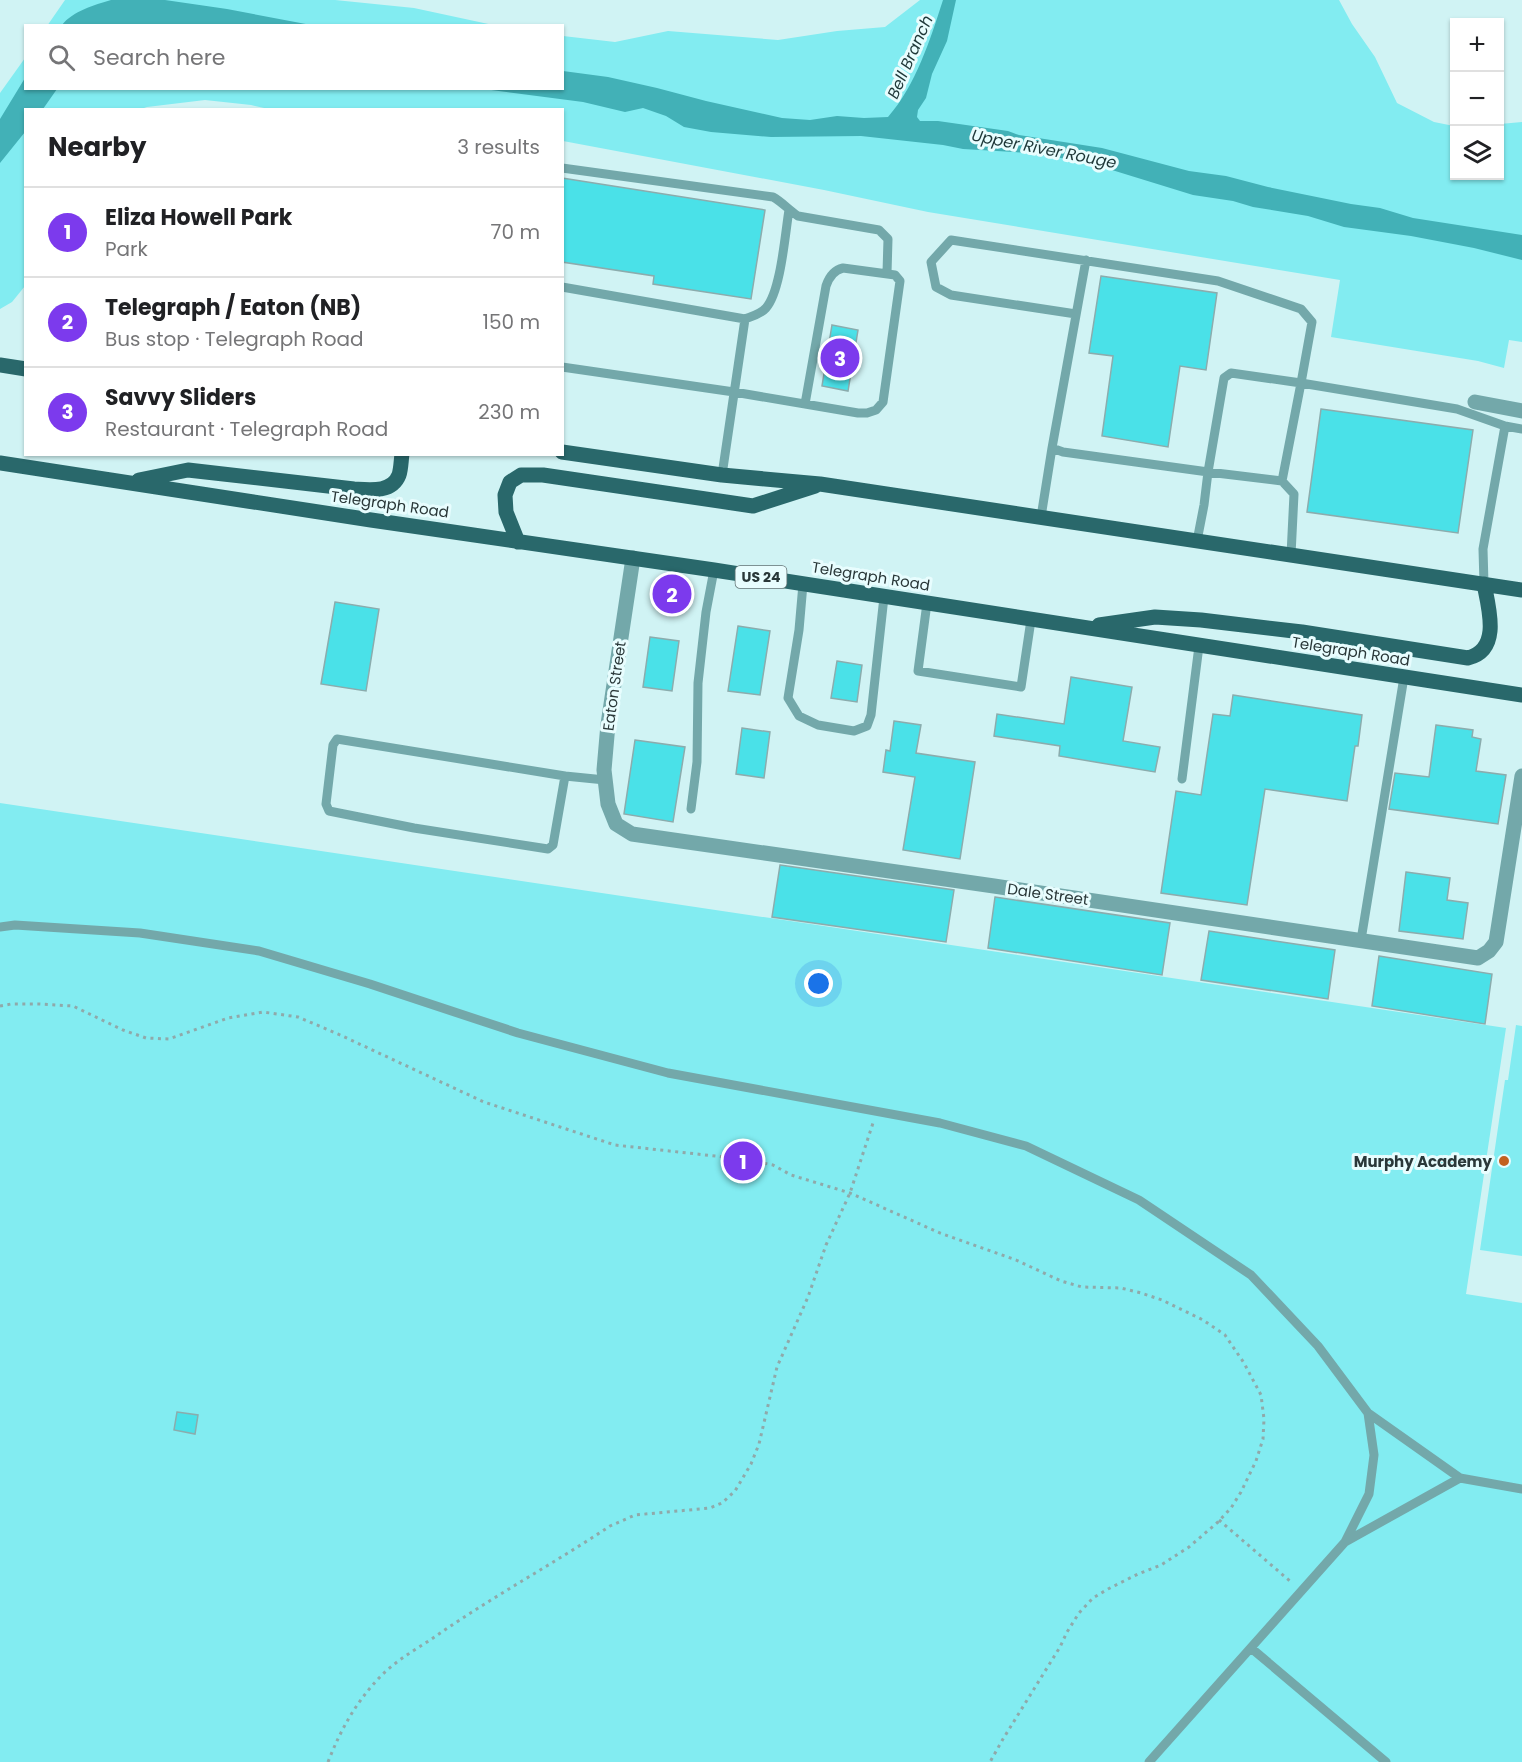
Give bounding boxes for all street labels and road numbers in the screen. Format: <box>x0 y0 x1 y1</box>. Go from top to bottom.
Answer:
street label: Telegraph Road <box>330 485 450 523</box>
street label: Telegraph Road <box>811 556 931 596</box>
road number: US 24 <box>736 566 786 588</box>
street label: Telegraph Road <box>1291 631 1411 671</box>
street label: Eaton Street <box>597 640 631 732</box>
street label: Dale Street <box>1006 878 1090 910</box>

